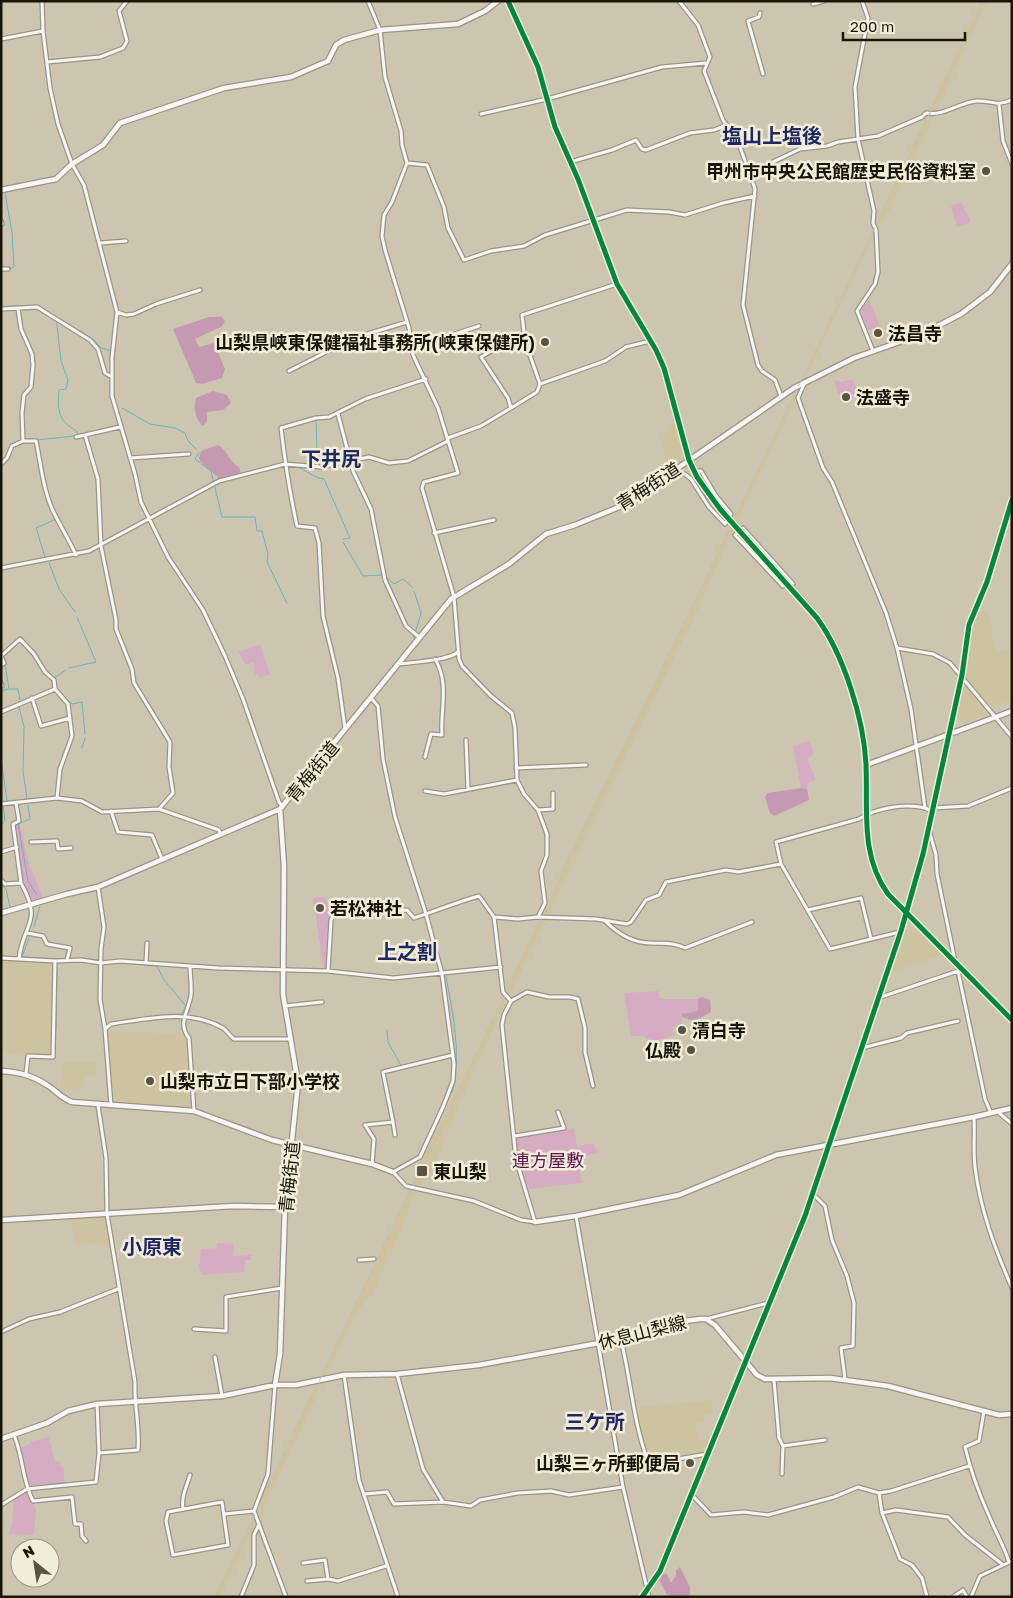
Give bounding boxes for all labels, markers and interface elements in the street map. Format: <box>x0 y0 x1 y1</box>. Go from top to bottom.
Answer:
scale bar <box>843 10 966 42</box>
text: 200 m <box>850 17 894 35</box>
district label: 塩山上塩後 <box>722 123 822 147</box>
place label: 甲州市中央公民館歴史民俗資料室 <box>706 160 976 182</box>
marker: 甲州市中央公民館歴史民俗資料室 <box>980 165 992 177</box>
place label: 法昌寺 <box>888 322 942 344</box>
marker: 法昌寺 <box>872 327 884 339</box>
place label: 山梨県峡東保健福祉事務所(峡東保健所) <box>215 331 535 353</box>
marker: 山梨県峡東保健福祉事務所(峡東保健所) <box>539 336 551 348</box>
place label: 法盛寺 <box>856 386 910 408</box>
marker: 法盛寺 <box>840 391 852 403</box>
district label: 下井尻 <box>301 446 361 470</box>
street label: 青梅街道 <box>612 457 684 515</box>
street label: 青梅街道 <box>281 736 343 806</box>
place label: 若松神社 <box>330 897 402 919</box>
marker: 若松神社 <box>314 902 326 914</box>
district label: 上之割 <box>377 939 437 963</box>
place label: 清白寺 <box>692 1019 746 1041</box>
marker: 清白寺 <box>676 1024 688 1036</box>
place label: 仏殿 <box>645 1039 681 1061</box>
marker: 仏殿 <box>685 1044 697 1056</box>
place label: 山梨市立日下部小学校 <box>160 1070 340 1092</box>
marker: 山梨市立日下部小学校 <box>144 1075 156 1087</box>
street label: 青梅街道 <box>274 1140 304 1214</box>
park label: 連方屋敷 <box>512 1149 584 1171</box>
place label: 東山梨 <box>433 1160 487 1182</box>
marker: 東山梨 <box>415 1164 429 1178</box>
district label: 小原東 <box>122 1234 182 1258</box>
street label: 休息山梨線 <box>596 1310 688 1354</box>
district label: 三ケ所 <box>565 1409 625 1433</box>
place label: 山梨三ヶ所郵便局 <box>536 1452 680 1474</box>
marker: 山梨三ヶ所郵便局 <box>684 1457 696 1469</box>
north arrow <box>10 1538 60 1588</box>
text: N <box>19 1541 37 1561</box>

